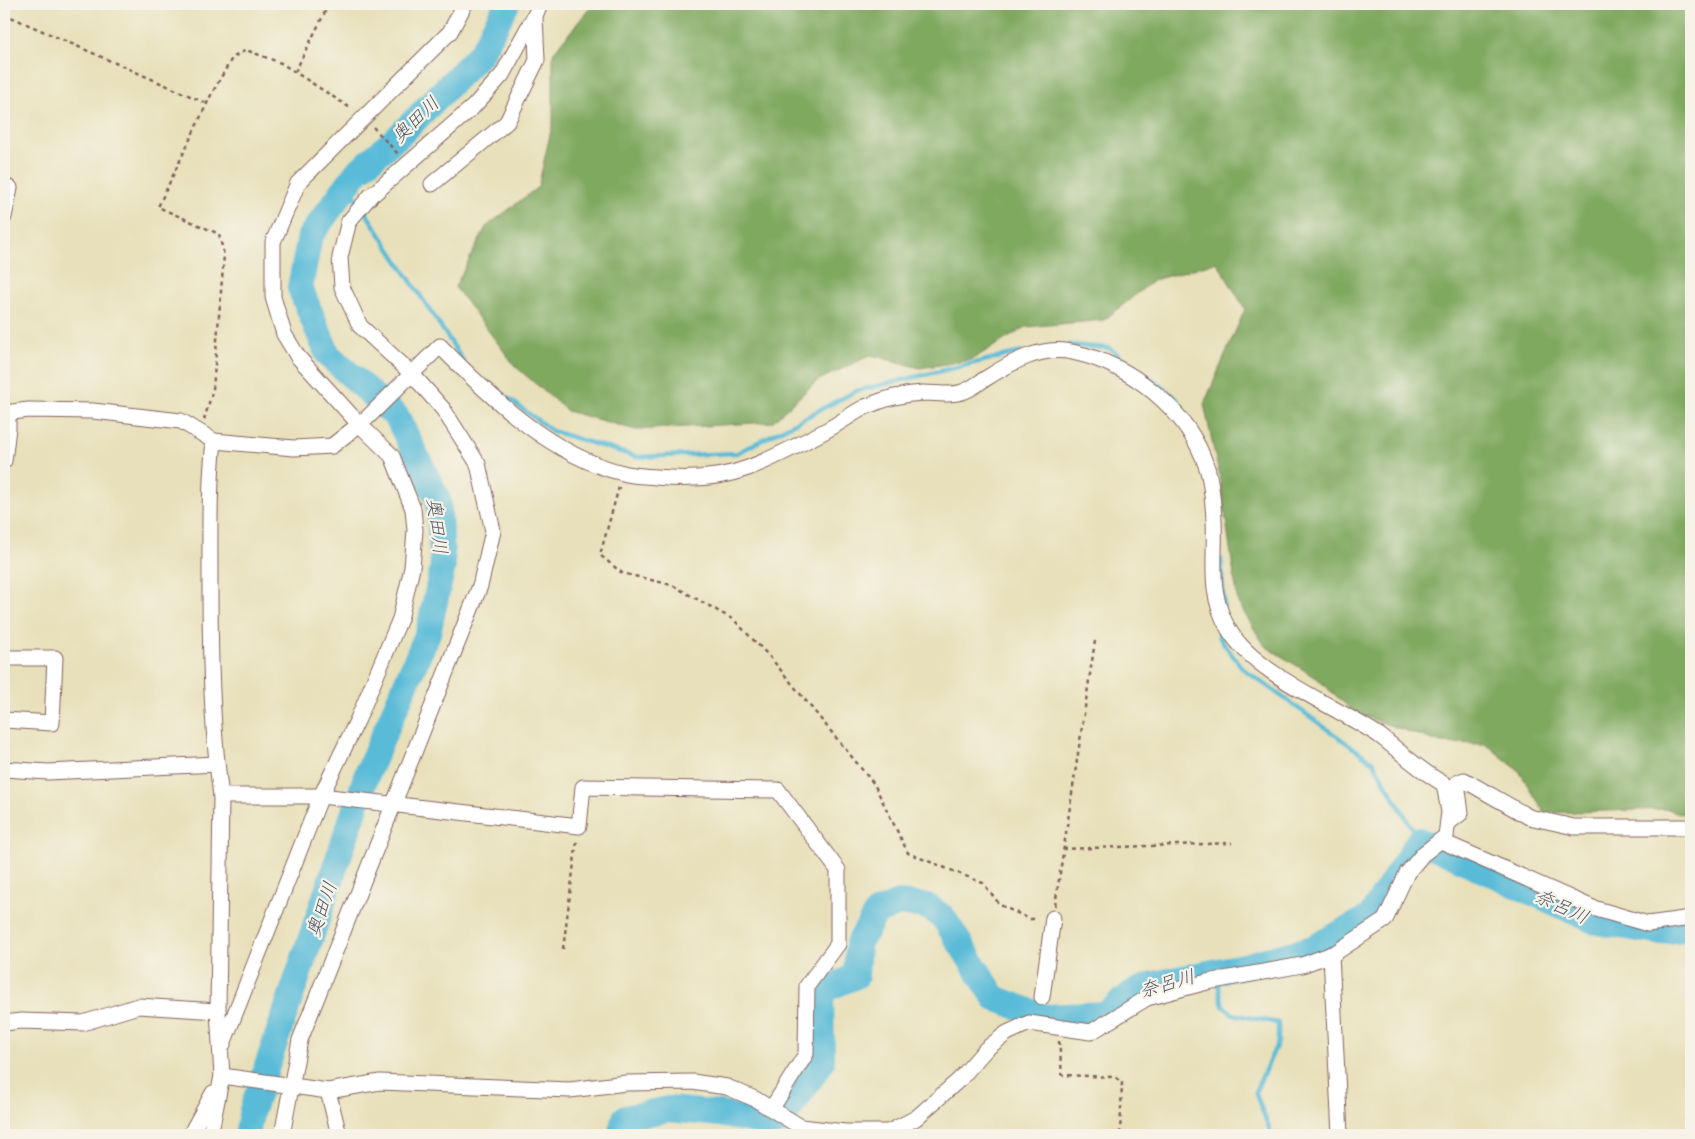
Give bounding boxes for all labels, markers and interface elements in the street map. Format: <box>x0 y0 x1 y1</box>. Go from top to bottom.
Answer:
water label: 奥田川 <box>386 91 445 148</box>
water label: 奥田川 <box>422 496 453 556</box>
water label: 奥田川 <box>300 878 343 940</box>
water label: 奈呂川 <box>1531 883 1593 930</box>
water label: 奈呂川 <box>1136 964 1198 1003</box>

